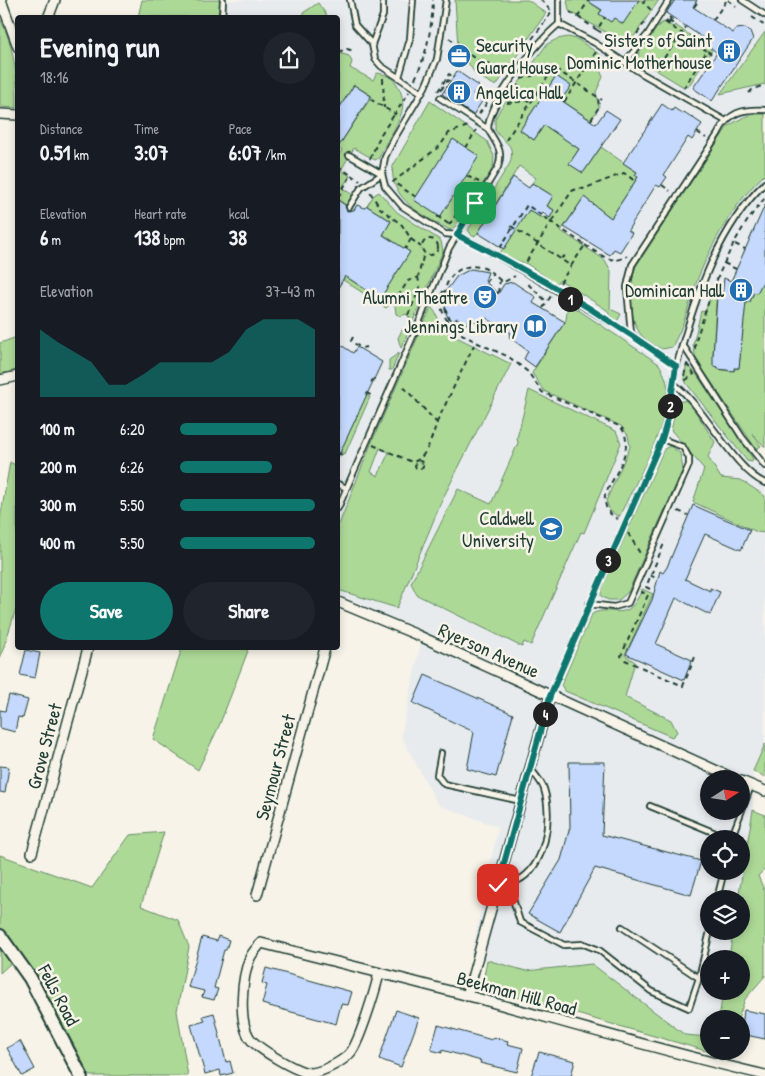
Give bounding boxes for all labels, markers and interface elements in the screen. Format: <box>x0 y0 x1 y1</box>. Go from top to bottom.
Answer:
place label: Sisters of Saint Dominic Motherhouse <box>567 27 712 75</box>
text: Evening run <box>40 28 160 66</box>
button: share <box>263 32 315 84</box>
place label: Security Guard House <box>476 32 559 80</box>
building icon: Sisters of Saint Dominic Motherhouse <box>716 38 742 64</box>
office icon: Security Guard House <box>446 43 472 69</box>
text: 18:16 <box>40 66 69 88</box>
building icon: Angelica Hall <box>446 79 472 105</box>
place label: Angelica Hall <box>476 79 564 105</box>
text: Distance <box>40 119 83 138</box>
text: Time <box>134 119 159 138</box>
text: Pace <box>229 119 252 138</box>
text: 0.51 <box>40 138 70 167</box>
text: 3:07 <box>134 138 168 167</box>
text: 6:07 <box>229 138 262 167</box>
text: km <box>70 145 89 164</box>
text: /km <box>262 145 286 164</box>
pin <box>454 182 496 224</box>
icon: arrive <box>461 189 489 217</box>
text: Elevation <box>40 204 87 223</box>
text: Heart rate <box>134 204 187 223</box>
text: kcal <box>229 204 249 223</box>
text: 6 <box>40 223 48 252</box>
text: 138 <box>134 223 160 252</box>
text: 38 <box>229 223 247 252</box>
text: m <box>48 230 61 249</box>
text: bpm <box>160 230 185 249</box>
place label: Dominican Hall <box>625 277 725 303</box>
building icon: Dominican Hall <box>728 277 754 303</box>
text: Elevation <box>40 280 93 302</box>
text: 37–43 m <box>265 280 315 302</box>
place label: Alumni Theatre <box>363 284 468 310</box>
theatre icon: Alumni Theatre <box>472 284 498 310</box>
pin: 1 <box>558 286 582 312</box>
text: 1 <box>568 290 573 309</box>
place label: Jennings Library <box>404 313 518 339</box>
library icon: Jennings Library <box>522 313 548 339</box>
pin: 2 <box>658 394 682 418</box>
text: 2 <box>667 397 674 416</box>
text: 100 m <box>40 418 75 440</box>
text: 6:20 <box>120 418 145 440</box>
text: 200 m <box>40 456 76 478</box>
text: 6:26 <box>120 456 144 478</box>
text: 300 m <box>40 494 76 516</box>
text: 5:50 <box>120 494 144 516</box>
place label: Caldwell University <box>462 505 535 553</box>
school or university icon: Caldwell University <box>538 516 564 542</box>
text: 400 m <box>40 532 75 554</box>
text: 5:50 <box>120 532 144 554</box>
pin: 3 <box>596 548 620 572</box>
text: 3 <box>605 551 612 570</box>
button: Save <box>40 582 173 640</box>
button: Share <box>183 582 315 640</box>
street label: Ryerson Avenue <box>435 616 544 684</box>
street label: Grove Street <box>20 700 68 792</box>
pin: 4 <box>532 702 558 726</box>
text: 4 <box>543 705 548 724</box>
street label: Seymour Street <box>248 711 302 823</box>
north arrow <box>700 770 750 820</box>
map controls <box>700 770 750 1060</box>
button: locate <box>700 830 750 880</box>
pin <box>477 864 519 906</box>
icon: check <box>484 871 512 899</box>
button: layers <box>700 890 750 940</box>
button: + <box>700 950 750 1000</box>
street label: Fells Road <box>32 959 86 1031</box>
street label: Beekman Hill Road <box>454 965 580 1022</box>
button: − <box>700 1010 750 1060</box>

